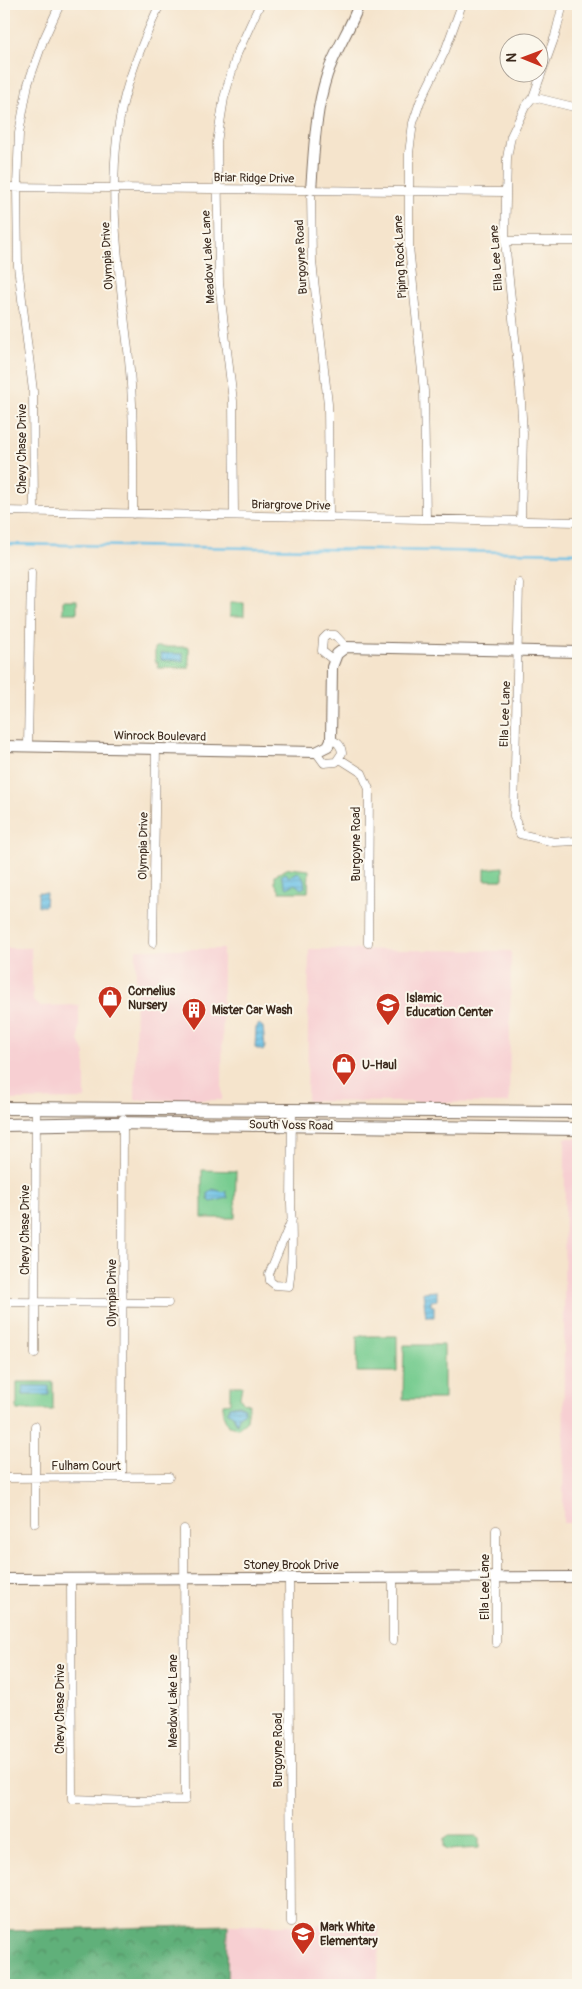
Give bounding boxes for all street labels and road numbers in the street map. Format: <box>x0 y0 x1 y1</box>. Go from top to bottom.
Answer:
street label: Briar Ridge Drive <box>213 170 295 187</box>
street label: Meadow Lake Lane <box>199 210 218 304</box>
street label: Piping Rock Lane <box>391 215 410 299</box>
street label: Burgoyne Road <box>292 219 311 295</box>
street label: Olympia Drive <box>98 222 117 290</box>
street label: Ella Lee Lane <box>487 224 506 291</box>
street label: Chevy Chase Drive <box>15 404 30 494</box>
street label: Briargrove Drive <box>251 497 331 514</box>
street label: Ella Lee Lane <box>497 681 514 747</box>
street label: Winrock Boulevard <box>114 728 206 745</box>
street label: Burgoyne Road <box>349 806 364 881</box>
street label: Olympia Drive <box>135 812 152 880</box>
street label: South Voss Road <box>249 1117 333 1134</box>
street label: Chevy Chase Drive <box>18 1185 33 1275</box>
street label: Olympia Drive <box>105 1259 120 1327</box>
street label: Fulham Court <box>51 1459 121 1474</box>
street label: Ella Lee Lane <box>478 1554 493 1620</box>
street label: Stoney Brook Drive <box>243 1558 339 1573</box>
street label: Meadow Lake Lane <box>166 1654 181 1748</box>
street label: Chevy Chase Drive <box>53 1664 68 1754</box>
street label: Burgoyne Road <box>271 1712 286 1787</box>

